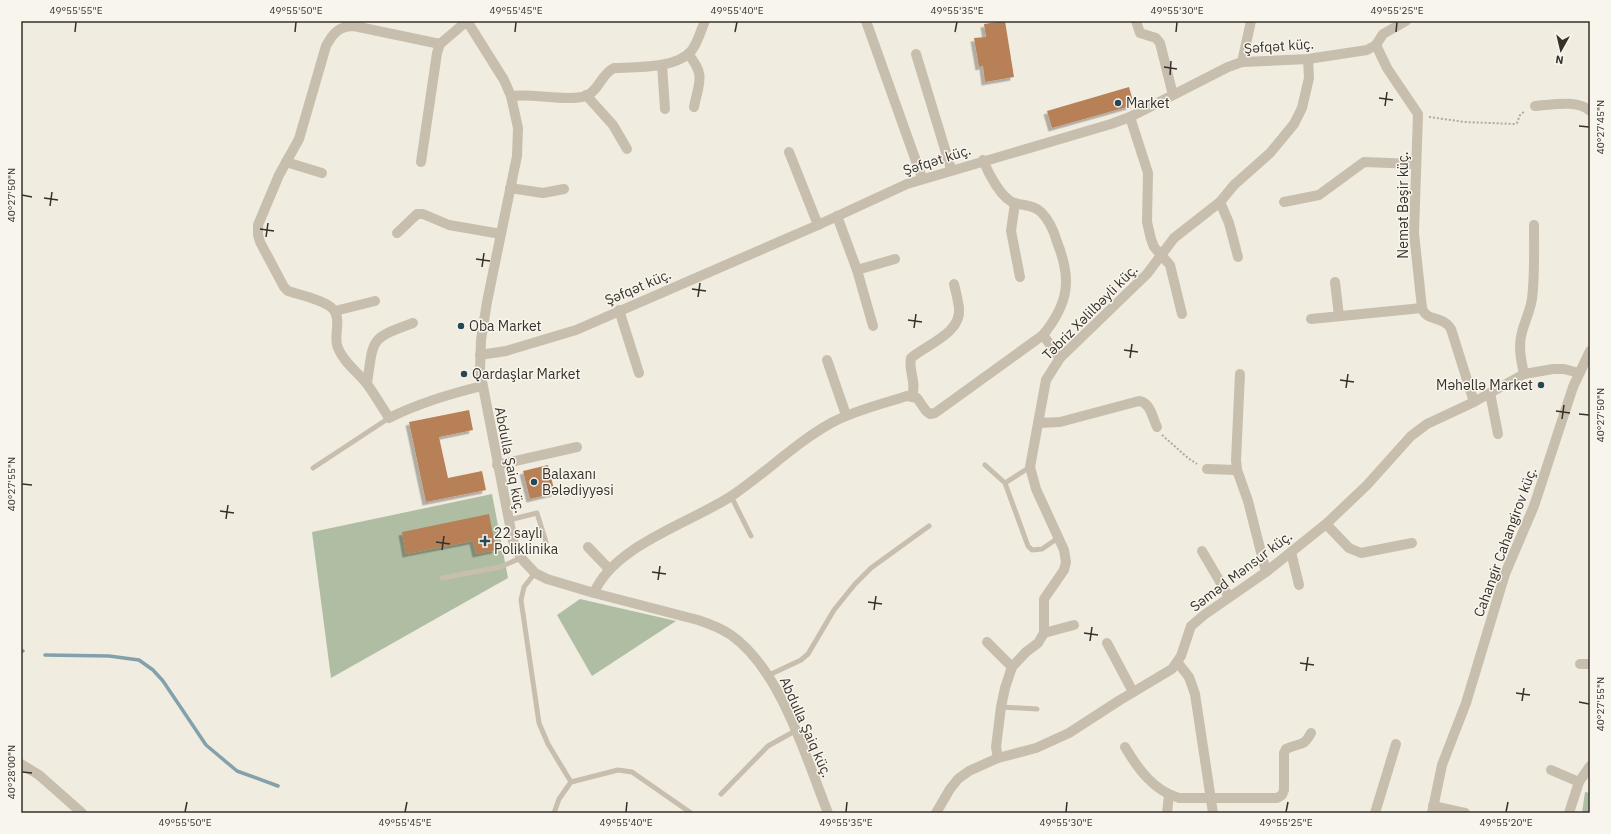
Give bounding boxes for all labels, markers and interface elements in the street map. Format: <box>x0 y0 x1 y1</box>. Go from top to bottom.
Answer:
text: 49°55'55"E <box>49 4 103 17</box>
text: 49°55'50"E <box>269 4 323 17</box>
text: 49°55'45"E <box>489 4 543 17</box>
text: 49°55'40"E <box>710 4 764 17</box>
text: 49°55'35"E <box>930 4 984 17</box>
text: 49°55'30"E <box>1150 4 1204 17</box>
text: 49°55'25"E <box>1370 4 1424 17</box>
north arrow <box>1541 30 1581 70</box>
street label: Şəfqət küç. <box>1243 35 1315 57</box>
text: N <box>1555 52 1565 67</box>
place label: Market <box>1126 94 1170 112</box>
marker: Market <box>1113 98 1123 108</box>
text: 40°27'45"N <box>1594 100 1607 154</box>
street label: Şəfqət küç. <box>901 141 973 179</box>
street label: Nemət Bəşir küç. <box>1394 151 1412 259</box>
text: 40°27'50"N <box>5 168 18 222</box>
street label: Təbriz Xəlilbəyli küç. <box>1038 260 1142 364</box>
street label: Şəfqət küç. <box>602 265 674 309</box>
place label: Oba Market <box>469 317 542 335</box>
marker: Oba Market <box>456 321 466 331</box>
place label: Qardaşlar Market <box>472 365 580 383</box>
marker: Qardaşlar Market <box>459 369 469 379</box>
place label: Məhəllə Market <box>1436 376 1533 394</box>
marker: Məhəllə Market <box>1536 380 1546 390</box>
text: 40°27'50"N <box>1594 388 1607 442</box>
street label: Abdulla Şaiq küç. <box>491 405 529 515</box>
text: 40°27'55"N <box>5 457 18 511</box>
place label: Balaxanı Bələdiyyəsi <box>542 465 614 499</box>
street label: Cahangir Cahangirov küç. <box>1469 465 1541 619</box>
marker: Balaxanı Bələdiyyəsi <box>529 477 539 487</box>
place label: 22 saylı Poliklinika <box>494 524 559 558</box>
street label: Səməd Mənsur küç. <box>1186 527 1296 615</box>
marker: 22 saylı Poliklinika <box>479 535 491 547</box>
street label: Abdulla Şaiq küç. <box>776 674 836 780</box>
text: 40°27'55"N <box>1594 677 1607 731</box>
text: 40°28'00"N <box>5 745 18 799</box>
text: 49°55'50"E <box>158 816 212 829</box>
text: 49°55'45"E <box>378 816 432 829</box>
text: 49°55'40"E <box>599 816 653 829</box>
text: 49°55'35"E <box>819 816 873 829</box>
text: 49°55'30"E <box>1039 816 1093 829</box>
text: 49°55'25"E <box>1259 816 1313 829</box>
text: 49°55'20"E <box>1479 816 1533 829</box>

